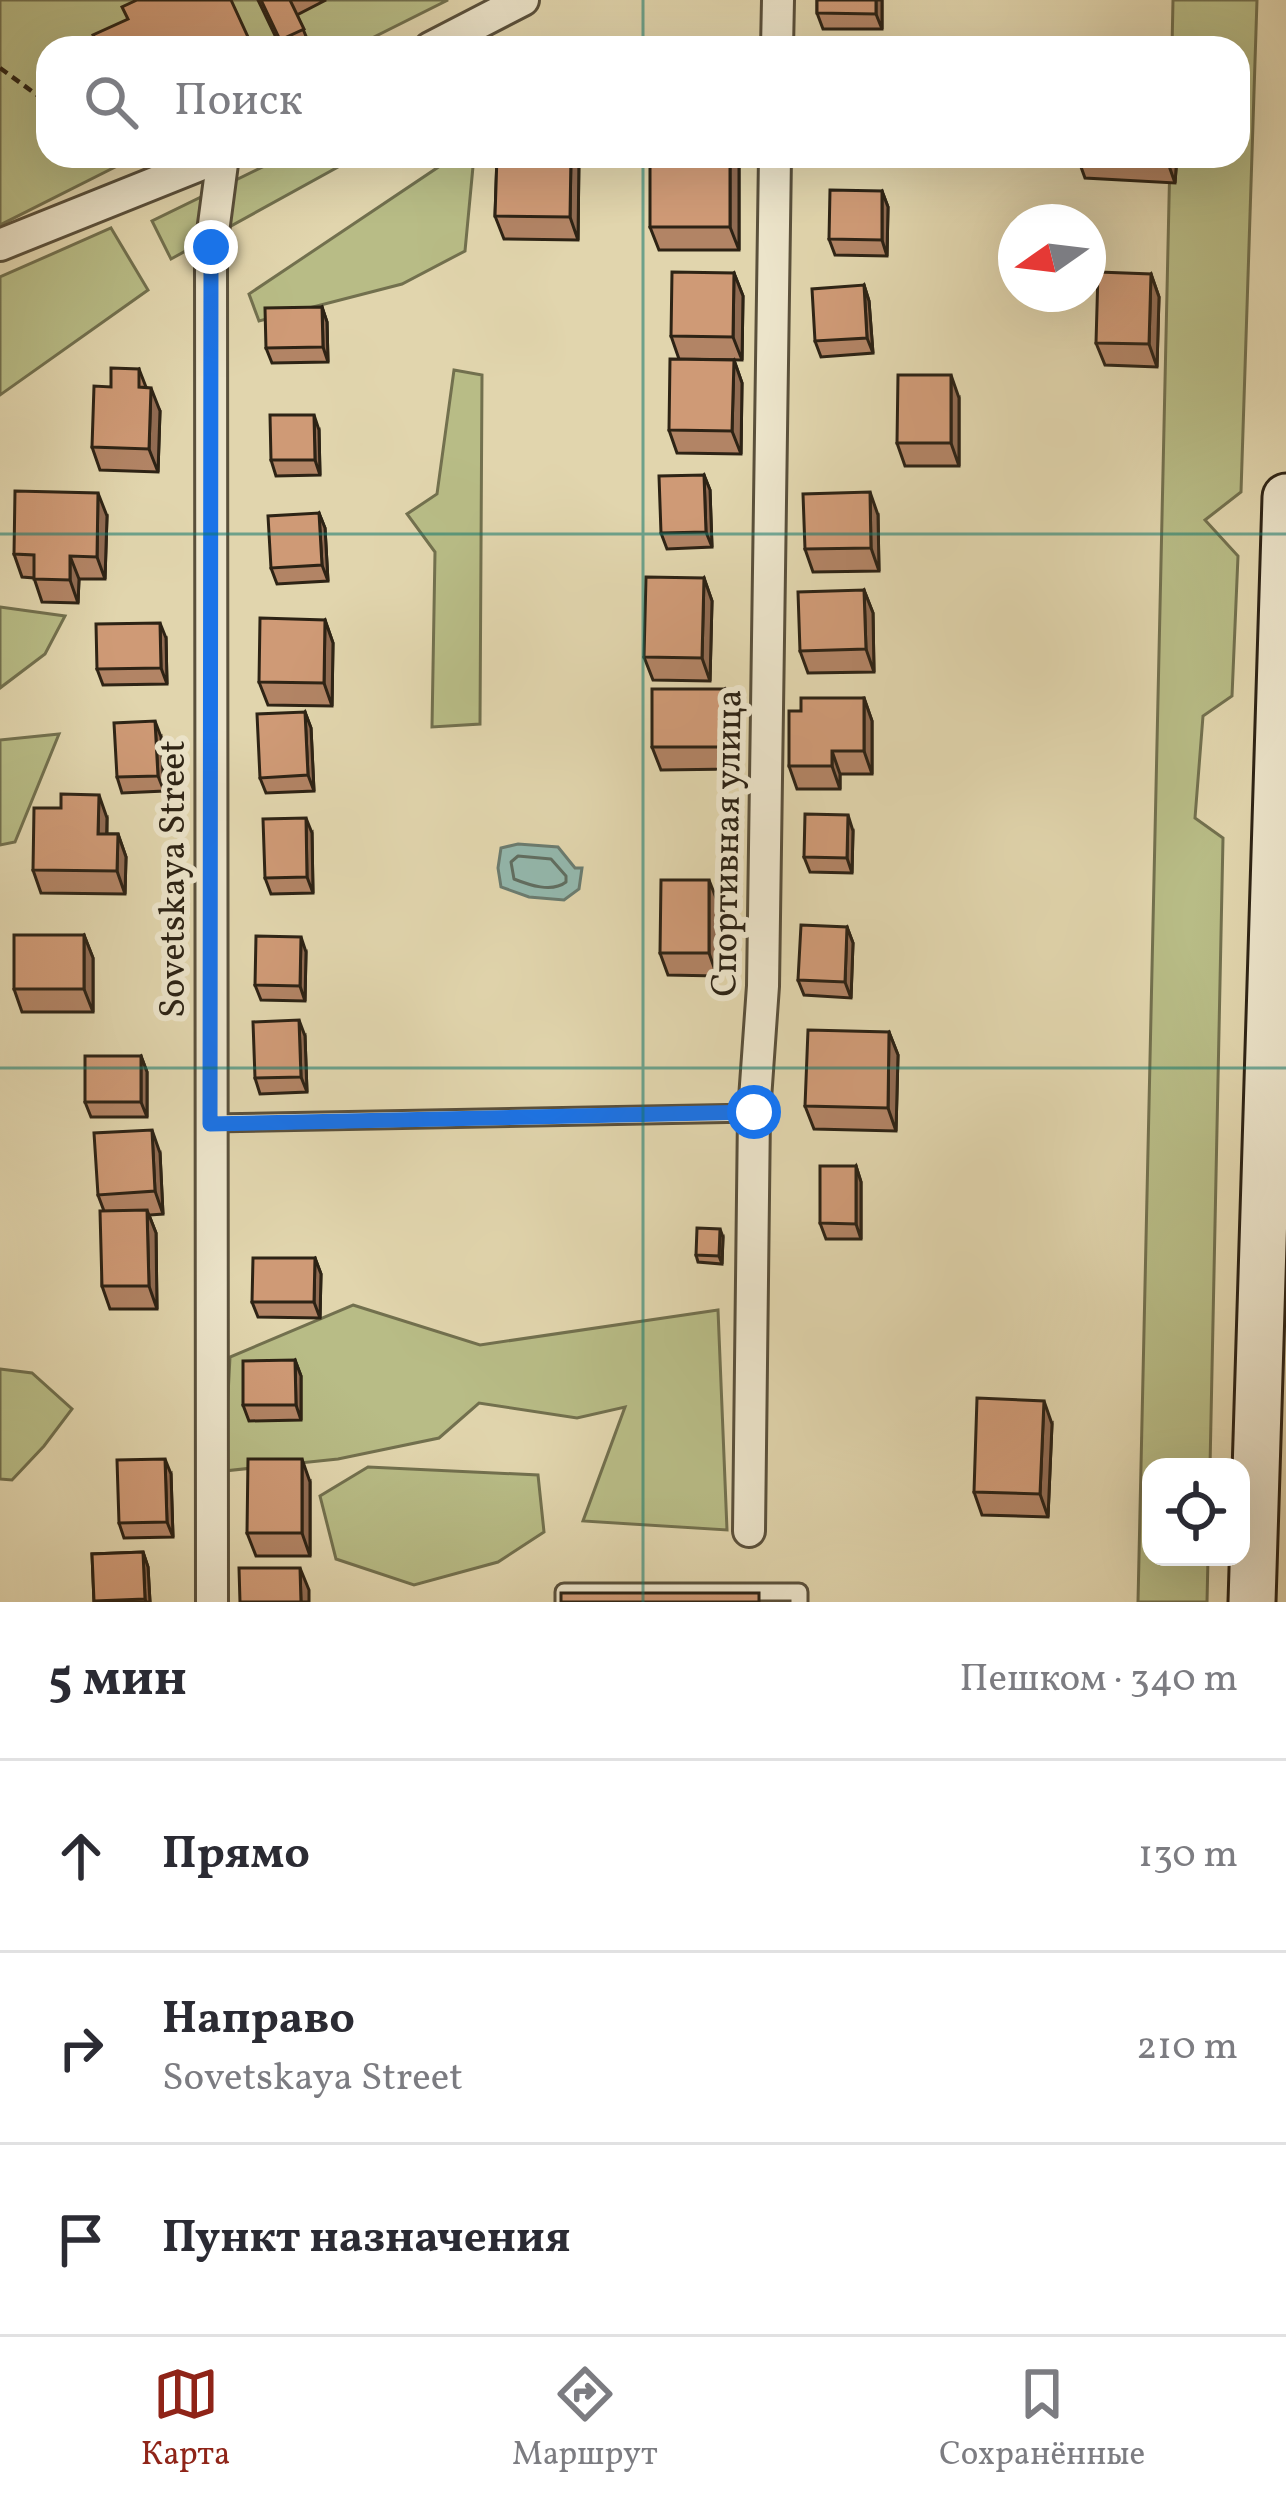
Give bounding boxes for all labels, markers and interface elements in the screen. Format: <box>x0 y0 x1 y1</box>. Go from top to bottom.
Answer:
search box <box>36 36 1250 168</box>
icon: search <box>78 69 144 135</box>
text: Поиск <box>174 71 303 134</box>
north arrow <box>998 204 1106 312</box>
route end <box>184 220 238 274</box>
street label: Спортивная улица <box>701 689 757 997</box>
street label: Sovetskaya Street <box>150 740 200 1018</box>
route start <box>727 1085 781 1139</box>
map controls <box>1142 1458 1250 1566</box>
button: locate <box>1142 1458 1250 1566</box>
text: 5 мин <box>48 1645 187 1716</box>
text: Пешком · 340 m <box>960 1653 1238 1707</box>
icon: ahead <box>48 1823 114 1889</box>
text: Прямо <box>162 1824 310 1887</box>
text: 130 m <box>1138 1829 1238 1883</box>
text: Направо <box>162 1989 355 2052</box>
icon: right <box>48 2015 114 2081</box>
text: 210 m <box>1136 2021 1238 2075</box>
text: Sovetskaya Street <box>162 2052 463 2106</box>
icon: arrive <box>48 2207 114 2273</box>
text: Пункт назначения <box>162 2208 571 2271</box>
tab: Карта <box>141 2361 230 2479</box>
tab: Маршрут <box>512 2361 658 2479</box>
tab: Сохранённые <box>939 2361 1145 2479</box>

